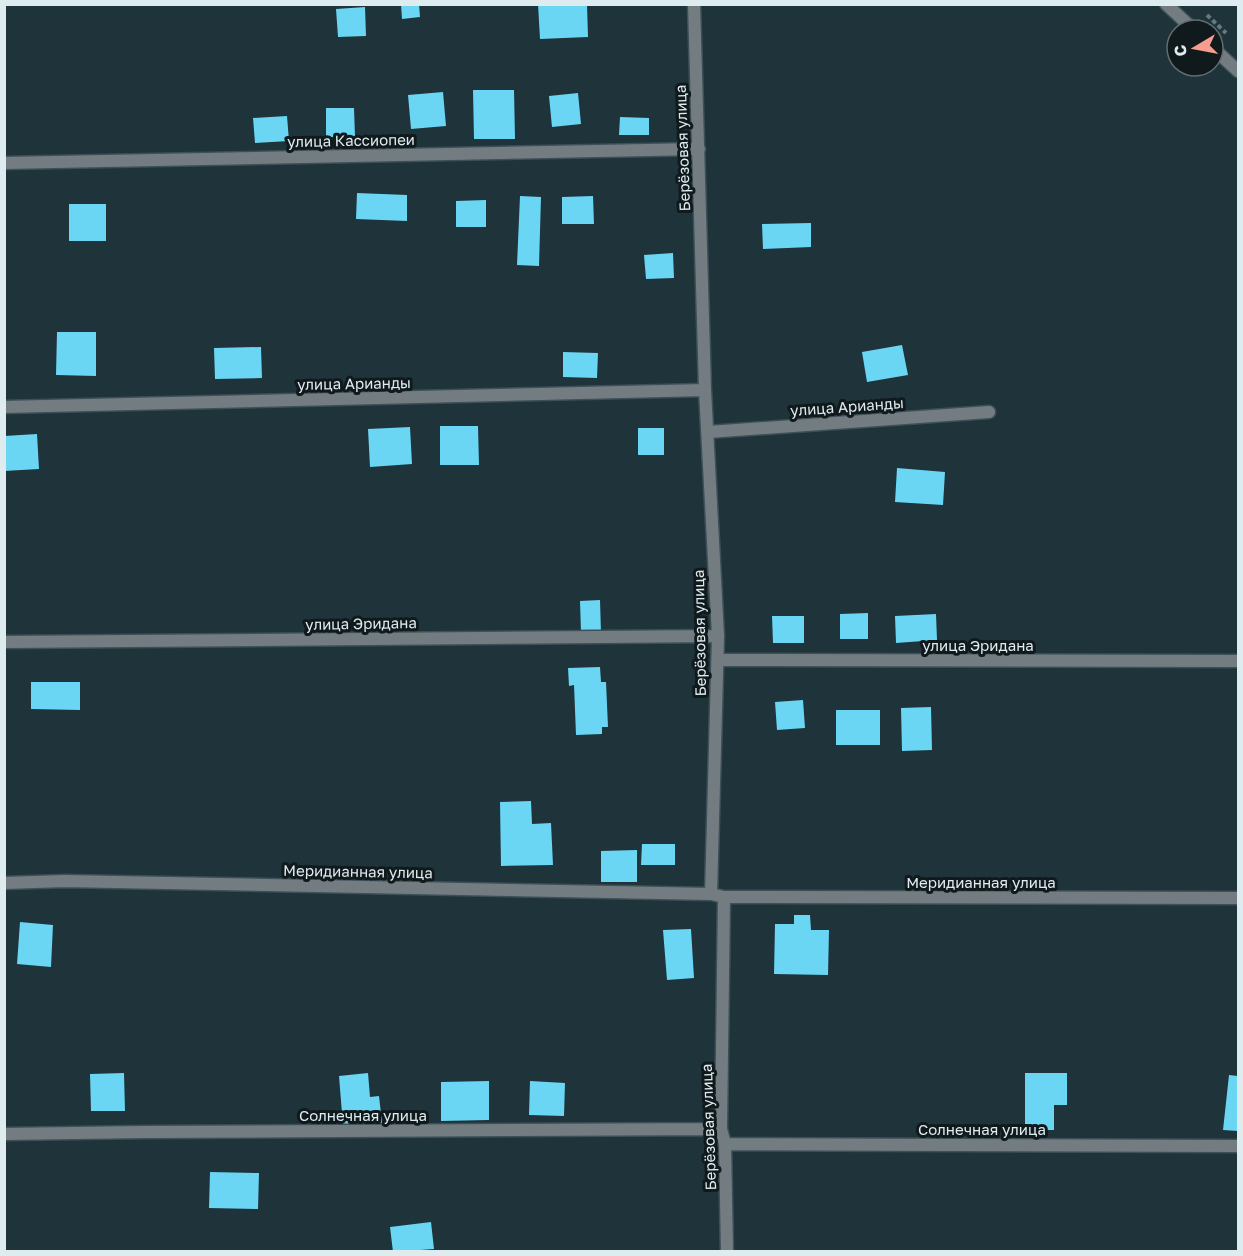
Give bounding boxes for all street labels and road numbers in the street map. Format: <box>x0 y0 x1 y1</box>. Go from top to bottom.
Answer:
street label: Берёзовая улица <box>671 84 693 212</box>
street label: улица Кассиопеи <box>287 130 415 150</box>
street label: улица Арианды <box>297 373 411 393</box>
street label: улица Арианды <box>790 393 904 419</box>
street label: Берёзовая улица <box>689 570 709 697</box>
street label: улица Эридана <box>305 613 417 633</box>
street label: улица Эридана <box>922 636 1034 654</box>
street label: Меридианная улица <box>283 861 433 881</box>
street label: Меридианная улица <box>906 873 1056 891</box>
street label: Берёзовая улица <box>697 1063 719 1191</box>
street label: Солнечная улица <box>299 1106 427 1124</box>
street label: Солнечная улица <box>918 1120 1046 1138</box>

